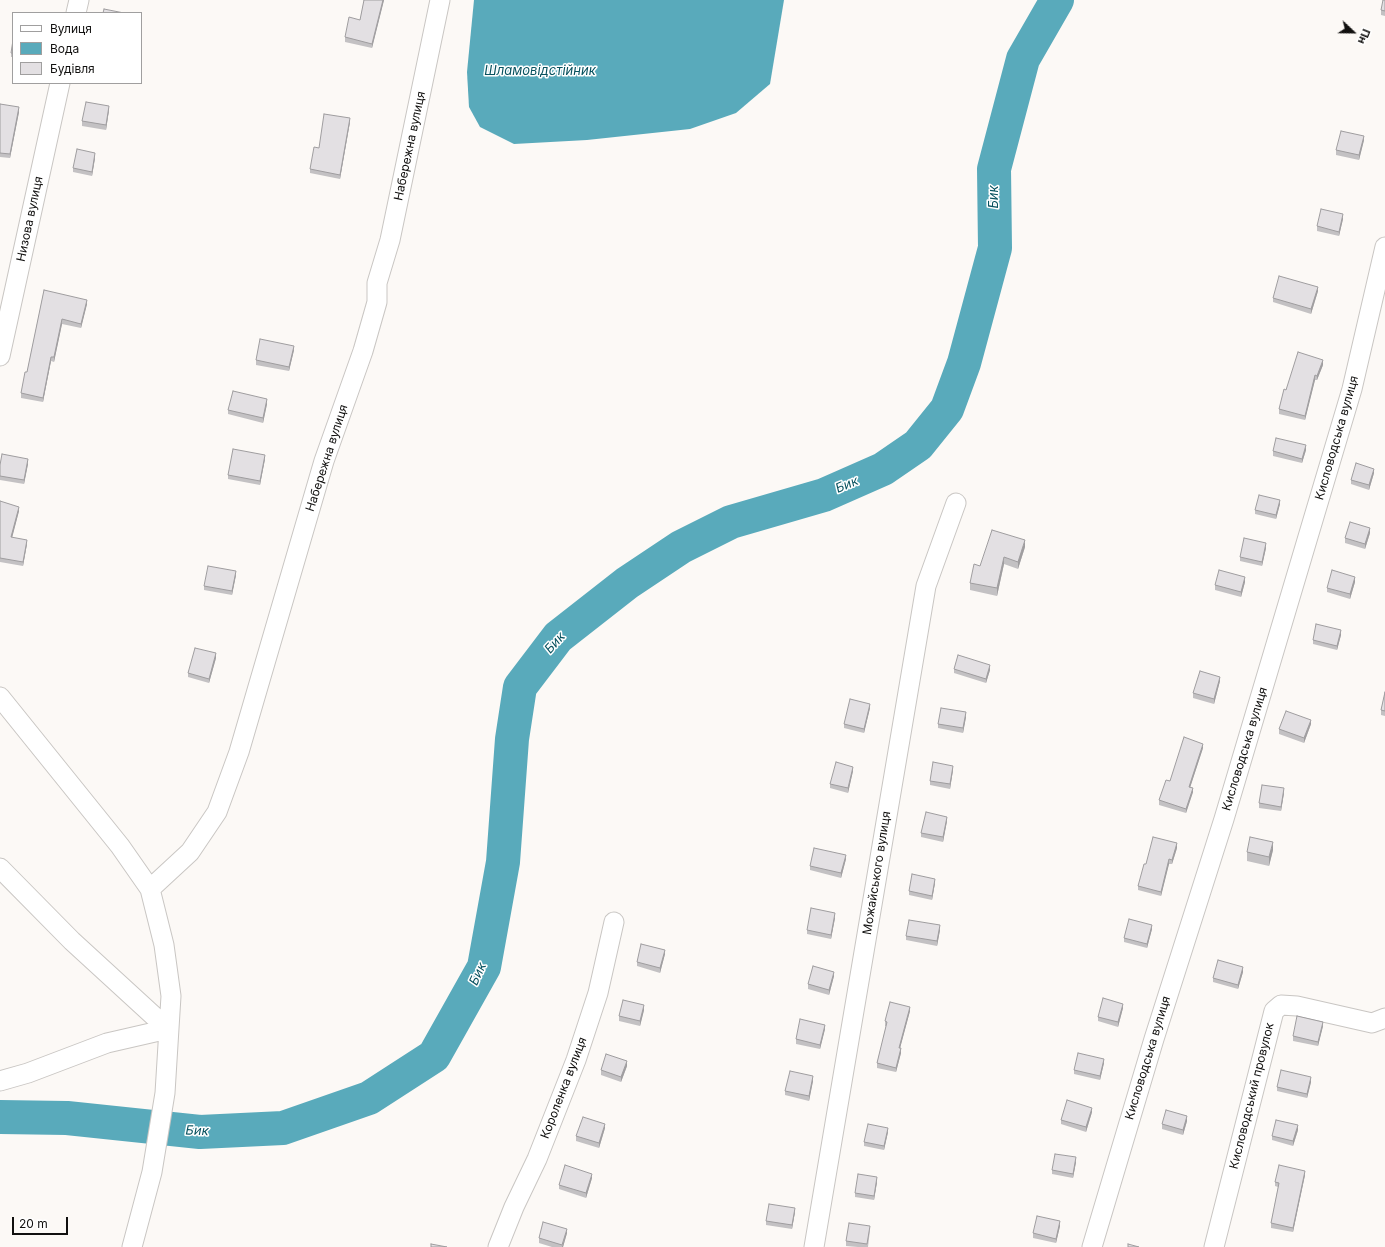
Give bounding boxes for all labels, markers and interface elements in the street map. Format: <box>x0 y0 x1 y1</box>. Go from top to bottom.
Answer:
legend <box>12 12 142 84</box>
north arrow <box>1333 12 1373 52</box>
text: Вулиця <box>50 21 92 36</box>
text: Пн <box>1355 27 1373 46</box>
text: Вода <box>50 41 79 56</box>
text: Будівля <box>50 61 95 76</box>
water label: Шламовідстійник <box>484 63 596 79</box>
street label: Набережна вулиця <box>391 90 429 202</box>
street label: Низова вулиця <box>14 175 46 263</box>
water label: Бик <box>986 185 1002 209</box>
street label: Кисловодська вулиця <box>1312 374 1362 502</box>
street label: Набережна вулиця <box>303 403 351 513</box>
water label: Бик <box>833 473 861 497</box>
water label: Бик <box>541 629 569 657</box>
street label: Кисловодська вулиця <box>1219 685 1271 813</box>
street label: Можайського вулиця <box>860 810 894 936</box>
water label: Бик <box>466 960 490 988</box>
street label: Кисловодська вулиця <box>1122 994 1174 1122</box>
street label: Кисловодський провулок <box>1227 1021 1277 1171</box>
street label: Короленка вулиця <box>538 1035 590 1141</box>
water label: Бик <box>185 1123 209 1139</box>
scale bar <box>14 1209 70 1235</box>
text: 20 m <box>19 1216 48 1231</box>

